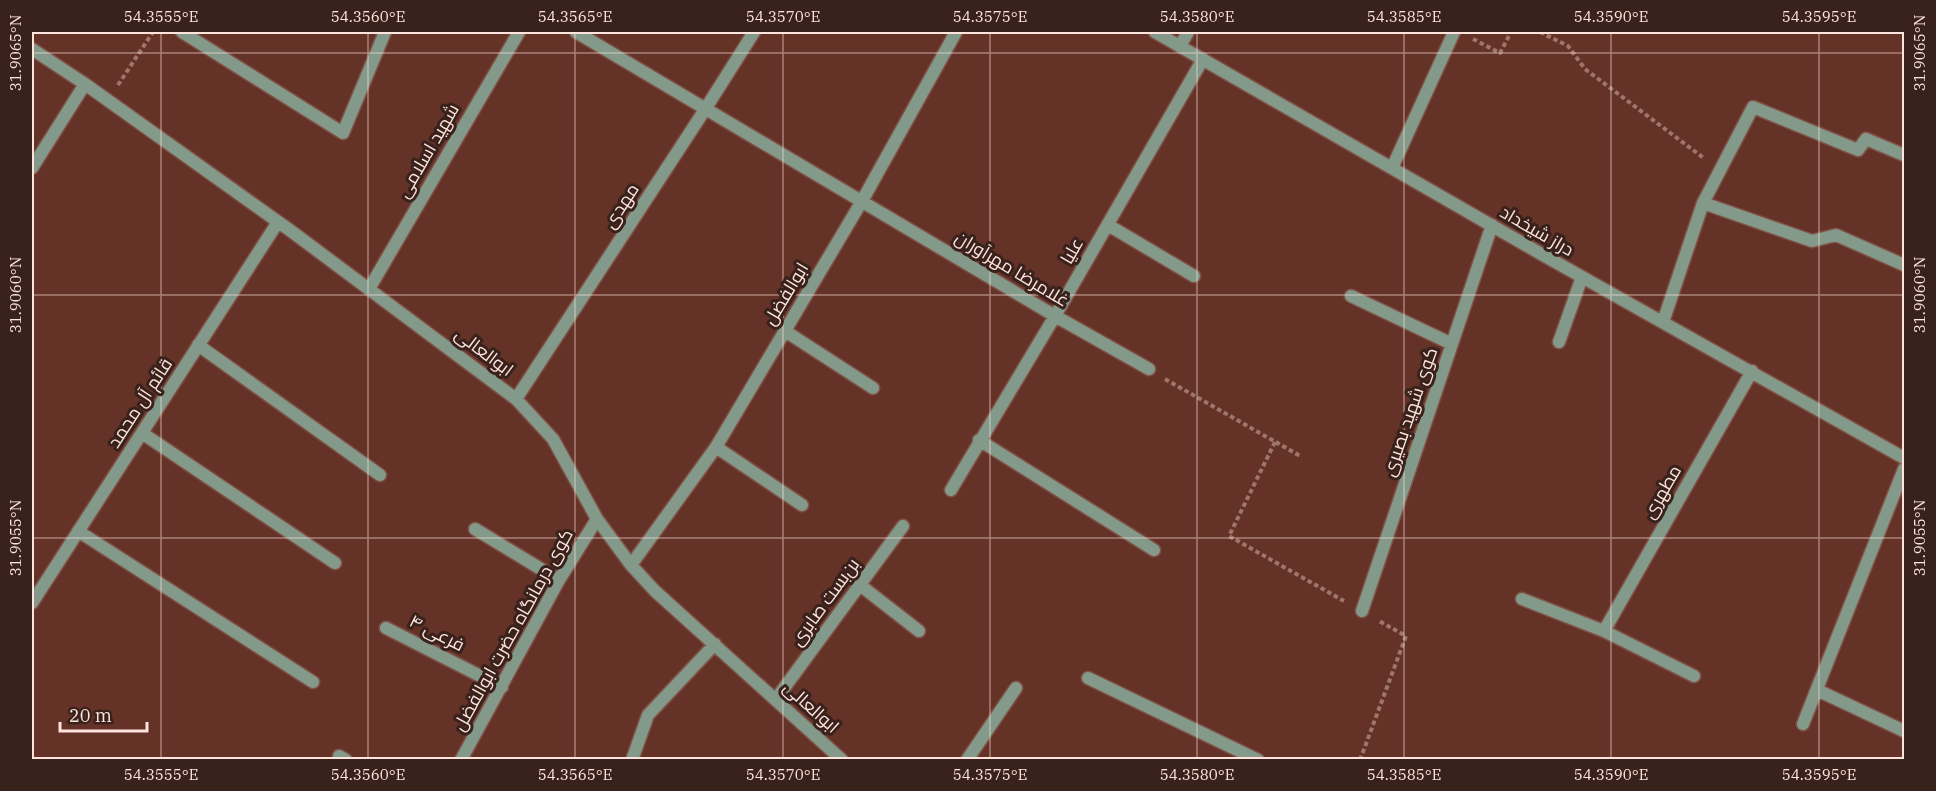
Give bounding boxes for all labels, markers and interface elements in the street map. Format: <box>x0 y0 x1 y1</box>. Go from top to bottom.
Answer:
text: 54.3555°E <box>124 7 198 26</box>
text: 54.3560°E <box>331 7 405 26</box>
text: 54.3565°E <box>538 7 612 26</box>
text: 54.3570°E <box>746 7 820 26</box>
text: 54.3575°E <box>953 7 1027 26</box>
text: 54.3580°E <box>1160 7 1234 26</box>
text: 54.3585°E <box>1367 7 1441 26</box>
text: 54.3590°E <box>1574 7 1648 26</box>
text: 54.3595°E <box>1782 7 1856 26</box>
text: 31.9065°N <box>6 15 25 91</box>
text: 31.9065°N <box>1910 15 1929 91</box>
street label: شهید اسلامی <box>391 99 464 202</box>
street label: مهدی <box>598 179 644 233</box>
street label: دراز شیخداد <box>1496 200 1578 261</box>
street label: غلامرضا مهرآوران <box>951 225 1073 312</box>
street label: علیا <box>1055 233 1088 268</box>
text: 31.9060°N <box>6 257 25 333</box>
text: 31.9060°N <box>1910 257 1929 333</box>
street label: ابوالفضل <box>758 258 813 329</box>
street label: ابوالعالی <box>450 322 518 381</box>
street label: کوی شهید بصیری <box>1377 344 1442 479</box>
street label: قائم آل محمد <box>102 354 178 452</box>
street label: مطهری <box>1637 461 1686 523</box>
text: 31.9055°N <box>6 500 25 576</box>
text: 31.9055°N <box>1910 500 1929 576</box>
street label: کوی درمانگاه حضرت ابوالفضل <box>447 525 578 735</box>
street label: بن‌بست صابری <box>785 553 864 650</box>
street label: فرعی ۴ <box>406 609 469 656</box>
street label: ابوالعالی <box>779 676 844 738</box>
scale bar <box>60 695 147 733</box>
text: 20 m <box>69 704 112 727</box>
text: 54.3555°E <box>124 765 198 784</box>
text: 54.3560°E <box>331 765 405 784</box>
text: 54.3565°E <box>538 765 612 784</box>
text: 54.3570°E <box>746 765 820 784</box>
text: 54.3575°E <box>953 765 1027 784</box>
text: 54.3580°E <box>1160 765 1234 784</box>
text: 54.3585°E <box>1367 765 1441 784</box>
text: 54.3590°E <box>1574 765 1648 784</box>
text: 54.3595°E <box>1782 765 1856 784</box>

